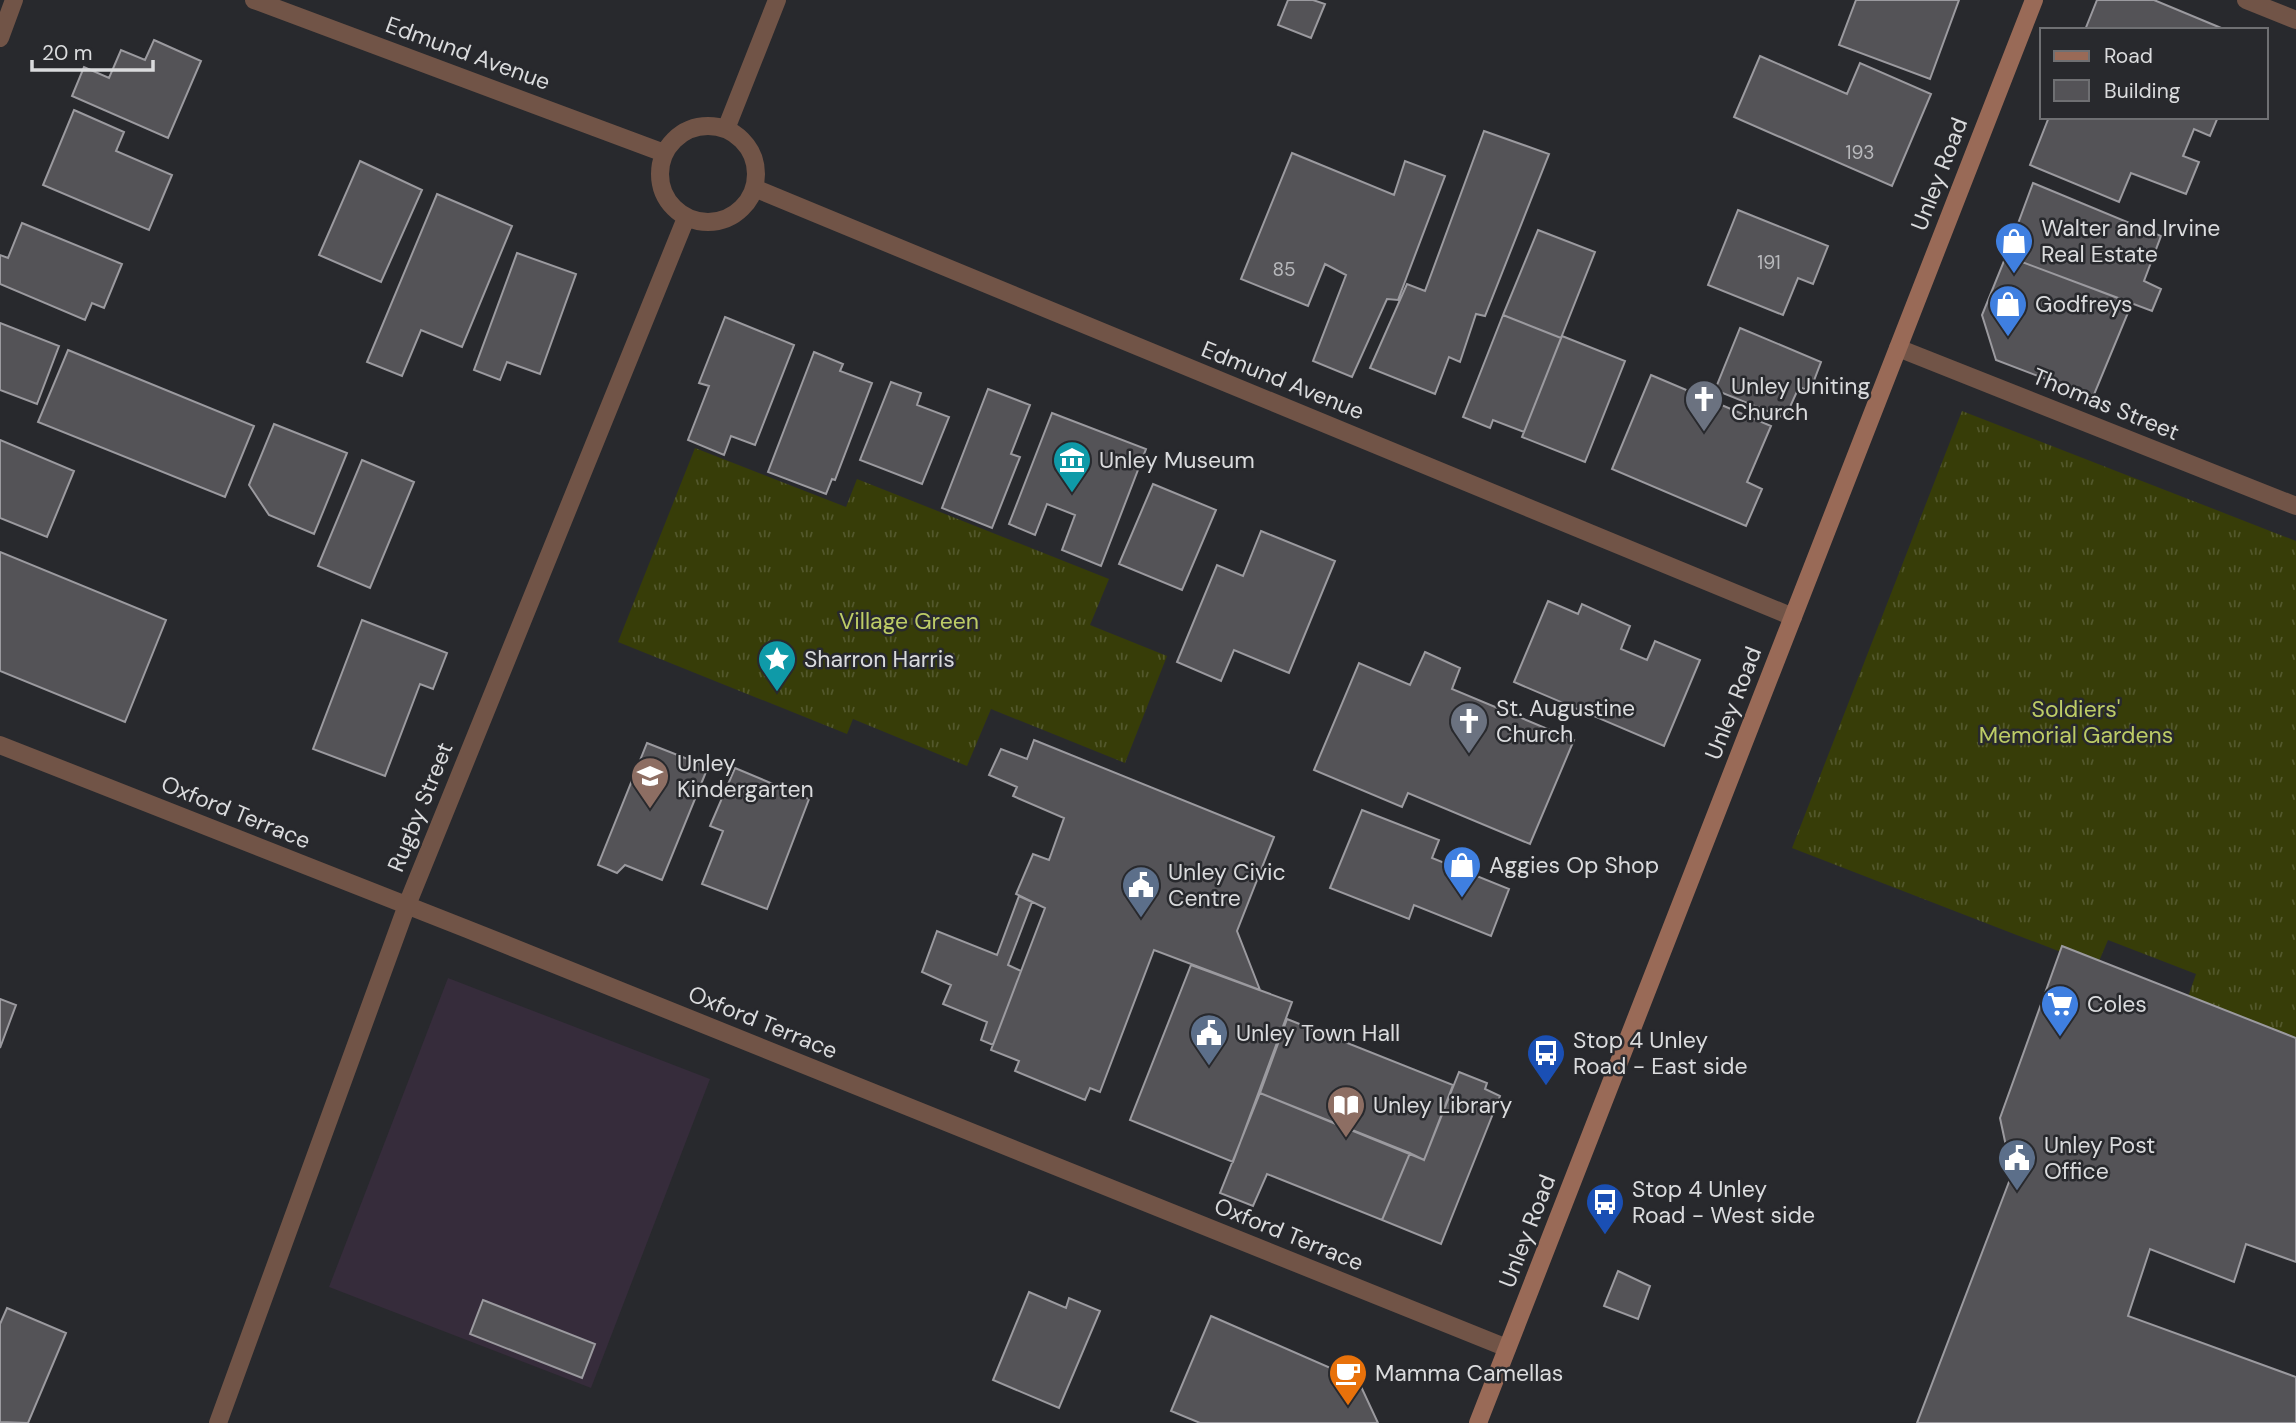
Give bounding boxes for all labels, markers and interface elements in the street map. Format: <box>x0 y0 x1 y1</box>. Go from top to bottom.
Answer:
street label: Edmund Avenue <box>382 9 554 97</box>
scale bar <box>32 28 152 72</box>
legend <box>2040 28 2268 119</box>
text: 20 m <box>42 39 93 67</box>
text: Road <box>2104 42 2153 70</box>
text: Building <box>2104 77 2181 105</box>
street label: Unley Road <box>1904 113 1974 235</box>
house number: 193 <box>1846 140 1874 165</box>
place label: Walter and Irvine Real Estate <box>2041 213 2220 269</box>
shop icon: Walter and Irvine Real Estate <box>1993 220 2035 275</box>
house number: 191 <box>1757 250 1781 275</box>
house number: 85 <box>1272 257 1296 282</box>
shop icon: Godfreys <box>1987 283 2029 338</box>
place label: Godfreys <box>2035 289 2133 319</box>
street label: Edmund Avenue <box>1197 334 1369 426</box>
street label: Thomas Street <box>2028 361 2184 447</box>
place label: Unley Uniting Church <box>1731 371 1870 427</box>
church icon: Unley Uniting Church <box>1683 378 1725 433</box>
museum icon: Unley Museum <box>1051 439 1093 494</box>
place label: Unley Museum <box>1099 445 1255 475</box>
park label: Village Green <box>839 606 979 636</box>
place icon: Sharron Harris <box>756 638 798 693</box>
street label: Unley Road <box>1698 642 1768 764</box>
place label: Sharron Harris <box>804 644 955 674</box>
place label: St. Augustine Church <box>1496 693 1635 749</box>
park label: Soldiers' Memorial Gardens <box>1979 694 2173 750</box>
church icon: St. Augustine Church <box>1448 700 1490 755</box>
street label: Rugby Street <box>380 738 460 876</box>
place label: Unley Kindergarten <box>677 748 814 804</box>
school or university icon: Unley Kindergarten <box>629 755 671 810</box>
street label: Oxford Terrace <box>157 768 315 856</box>
shop icon: Aggies Op Shop <box>1441 844 1483 899</box>
place label: Aggies Op Shop <box>1489 850 1659 880</box>
place label: Unley Civic Centre <box>1168 857 1286 913</box>
public building icon: Unley Civic Centre <box>1120 864 1162 919</box>
street label: Oxford Terrace <box>684 978 842 1066</box>
supermarket icon: Coles <box>2039 983 2081 1038</box>
place label: Coles <box>2087 989 2147 1019</box>
public building icon: Unley Town Hall <box>1188 1012 1230 1067</box>
place label: Unley Town Hall <box>1236 1018 1400 1048</box>
place label: Stop 4 Unley Road - East side <box>1573 1025 1747 1081</box>
bus stop icon: Stop 4 Unley Road - East side <box>1525 1032 1567 1087</box>
library icon: Unley Library <box>1325 1084 1367 1139</box>
place label: Unley Library <box>1373 1090 1512 1120</box>
place label: Unley Post Office <box>2044 1130 2155 1186</box>
public building icon: Unley Post Office <box>1996 1137 2038 1192</box>
street label: Unley Road <box>1492 1170 1562 1292</box>
place label: Stop 4 Unley Road - West side <box>1632 1174 1815 1230</box>
bus stop icon: Stop 4 Unley Road - West side <box>1584 1181 1626 1236</box>
street label: Oxford Terrace <box>1210 1190 1368 1278</box>
cafe icon: Mamma Camellas <box>1327 1352 1369 1407</box>
place label: Mamma Camellas <box>1375 1358 1563 1388</box>

